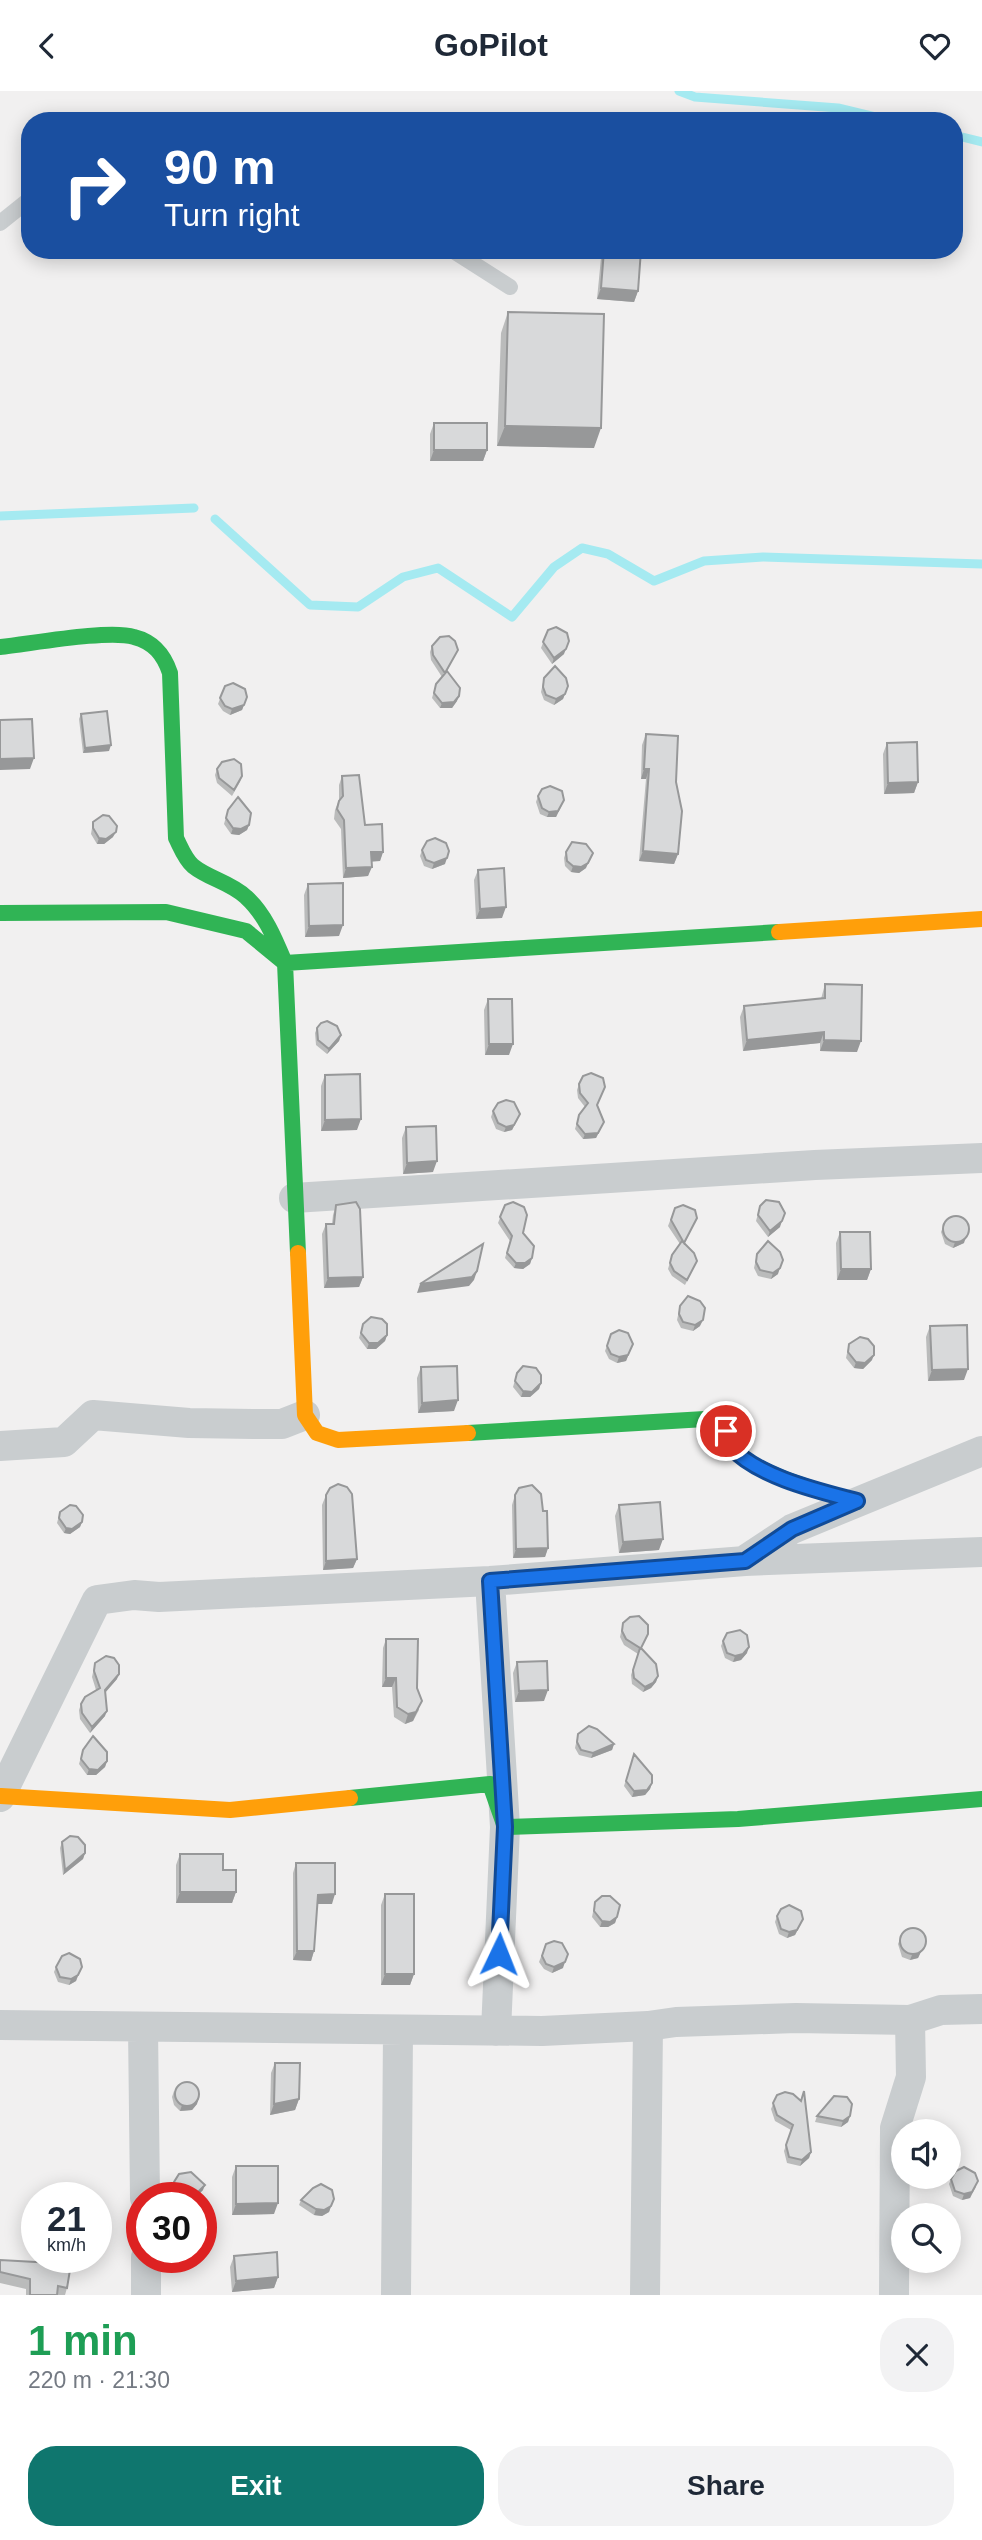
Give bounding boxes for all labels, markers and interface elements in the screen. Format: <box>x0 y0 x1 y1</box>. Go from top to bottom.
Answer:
icon: back <box>28 27 66 65</box>
text: GoPilot <box>434 27 548 63</box>
icon: heart <box>916 27 954 65</box>
icon: right <box>49 140 140 231</box>
text: 90 m <box>164 140 276 194</box>
text: Turn right <box>164 197 300 233</box>
pin <box>696 1401 756 1461</box>
icon: arrive <box>707 1412 745 1450</box>
position arrow <box>462 1917 536 1991</box>
map controls <box>891 2119 961 2273</box>
button: sound <box>891 2119 961 2189</box>
speed limit sign: 30 <box>126 2182 217 2273</box>
text: 21 <box>47 2199 86 2238</box>
button: search <box>891 2203 961 2273</box>
text: km/h <box>47 2235 86 2255</box>
text: 1 min <box>28 2317 138 2364</box>
button: close <box>880 2318 954 2392</box>
text: 220 m · 21:30 <box>28 2367 170 2393</box>
button: Exit <box>28 2446 484 2526</box>
button: Share <box>498 2446 954 2526</box>

